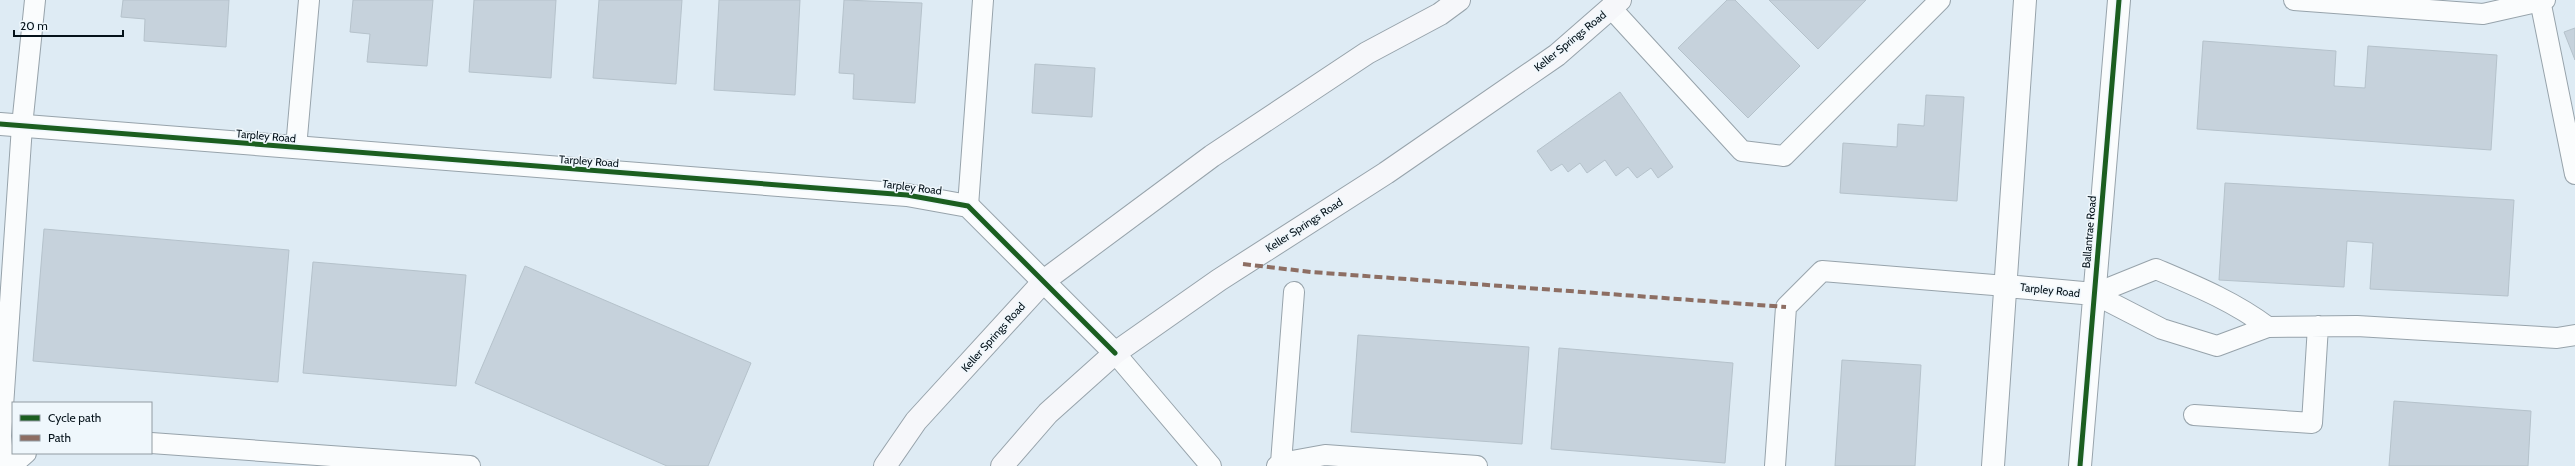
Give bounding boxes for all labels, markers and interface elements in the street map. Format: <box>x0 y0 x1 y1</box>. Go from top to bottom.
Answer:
street label: Keller Springs Road <box>1531 8 1609 74</box>
scale bar <box>14 12 123 38</box>
text: 20 m <box>20 18 48 33</box>
street label: Tarpley Road <box>235 126 297 146</box>
street label: Tarpley Road <box>559 152 619 170</box>
street label: Tarpley Road <box>881 176 943 198</box>
street label: Keller Springs Road <box>1263 195 1345 255</box>
street label: Ballantrae Road <box>2079 195 2099 269</box>
street label: Tarpley Road <box>2019 280 2081 300</box>
street label: Keller Springs Road <box>958 299 1028 375</box>
legend <box>12 402 152 454</box>
text: Cycle path <box>48 410 101 425</box>
text: Path <box>48 430 71 445</box>

